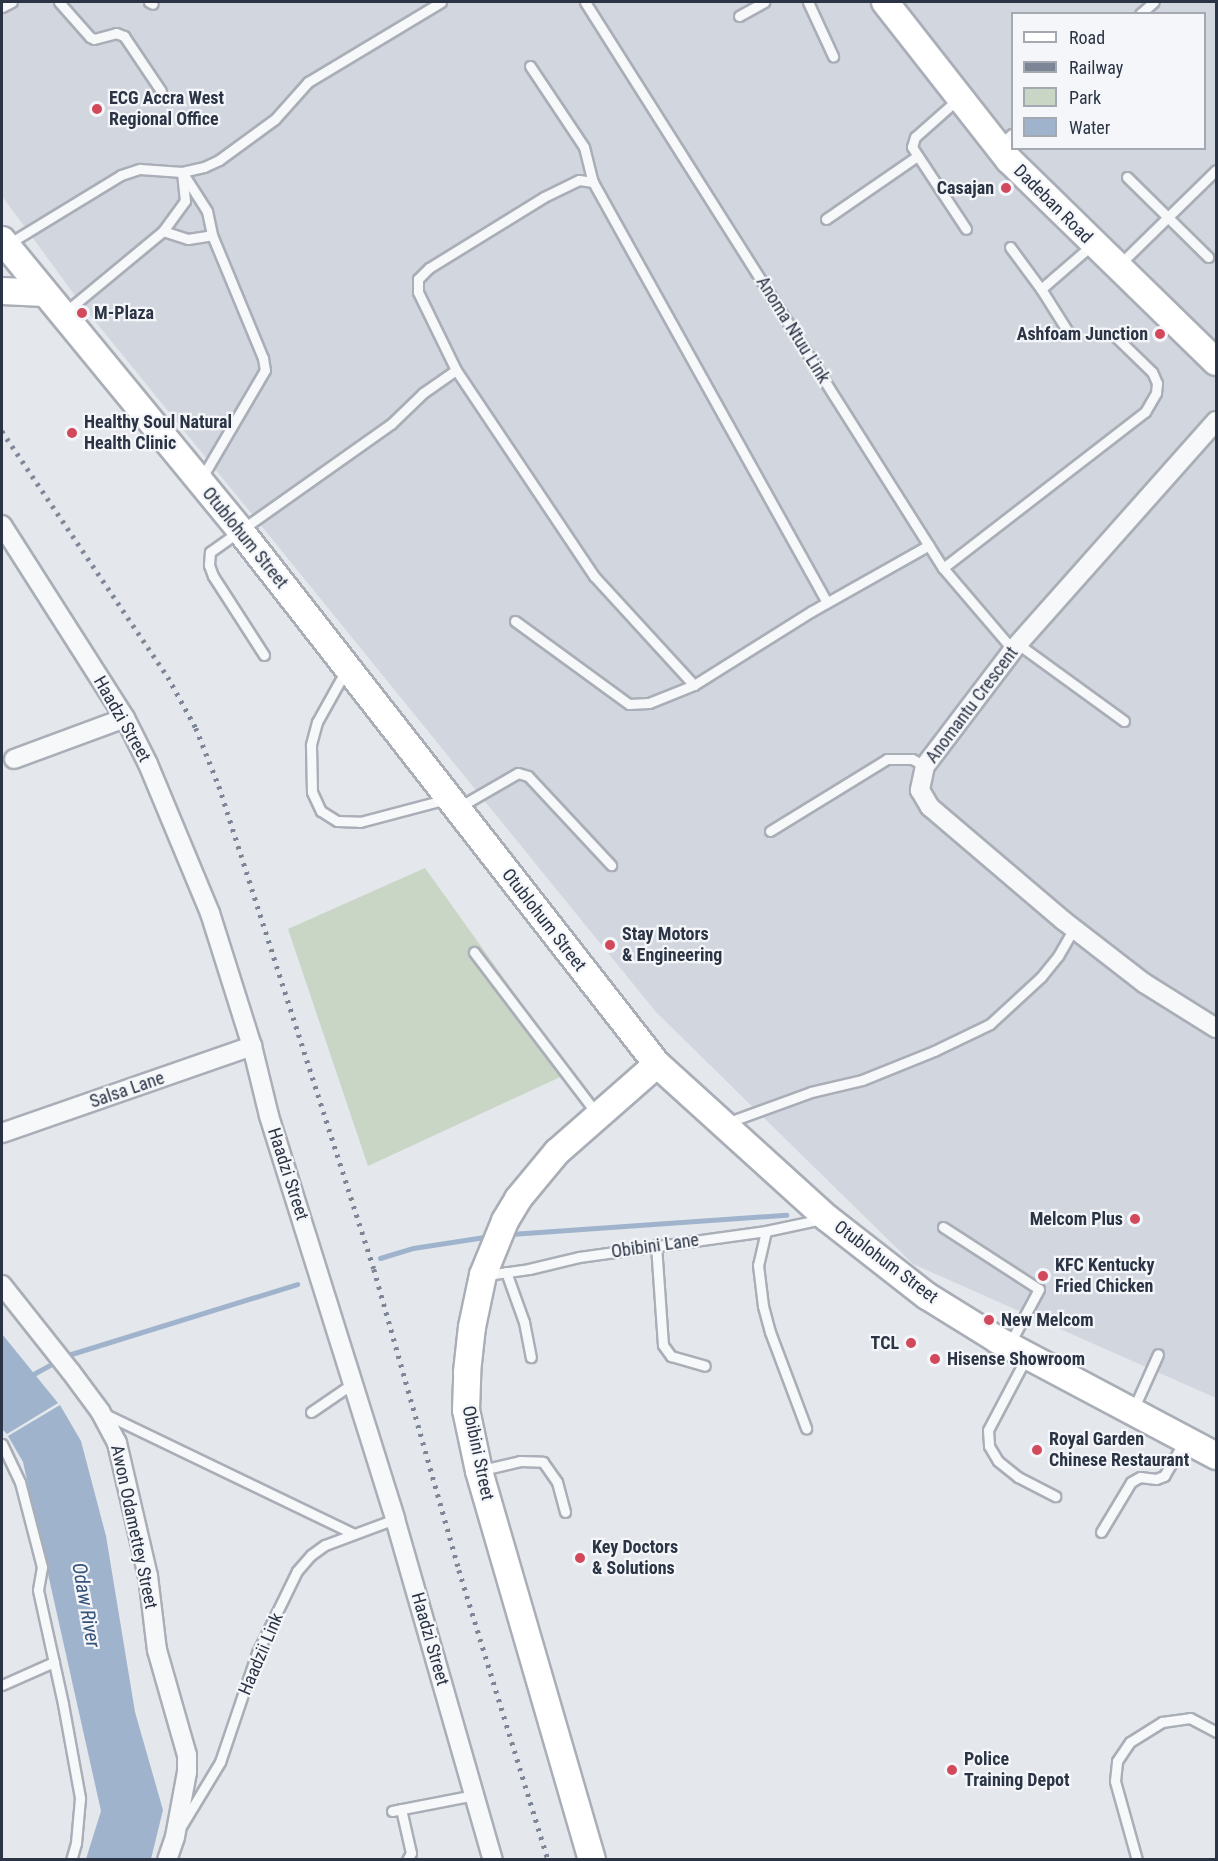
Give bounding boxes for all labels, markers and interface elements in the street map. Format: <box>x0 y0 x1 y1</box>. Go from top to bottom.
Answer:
legend <box>1011 12 1206 150</box>
text: Road <box>1069 27 1105 48</box>
text: Railway <box>1069 57 1123 78</box>
text: Park <box>1069 87 1101 108</box>
place label: ECG Accra West Regional Office <box>109 88 224 130</box>
marker: ECG Accra West Regional Office <box>90 102 104 116</box>
text: Water <box>1069 117 1110 138</box>
street label: Dadeban Road <box>1009 160 1097 248</box>
place label: Casajan <box>937 177 994 199</box>
marker: Casajan <box>999 181 1013 195</box>
street label: Anoma Ntuu Link <box>752 273 834 387</box>
place label: M-Plaza <box>94 302 154 324</box>
marker: M-Plaza <box>75 306 89 320</box>
place label: Ashfoam Junction <box>1017 323 1148 345</box>
marker: Ashfoam Junction <box>1153 327 1167 341</box>
place label: Healthy Soul Natural Health Clinic <box>84 412 232 454</box>
marker: Healthy Soul Natural Health Clinic <box>65 426 79 440</box>
street label: Otublohum Street <box>198 483 292 593</box>
street label: Anomantu Crescent <box>921 643 1023 767</box>
street label: Haadzi Street <box>89 672 155 766</box>
street label: Otublohum Street <box>497 864 591 976</box>
place label: Stay Motors & Engineering <box>622 924 722 966</box>
marker: Stay Motors & Engineering <box>603 938 617 952</box>
street label: Salsa Lane <box>87 1067 167 1113</box>
street label: Haadzi Street <box>263 1125 313 1223</box>
place label: Melcom Plus <box>1030 1208 1123 1230</box>
marker: Melcom Plus <box>1128 1212 1142 1226</box>
street label: Otublohum Street <box>830 1216 942 1308</box>
street label: Obibini Lane <box>610 1229 700 1263</box>
place label: KFC Kentucky Fried Chicken <box>1055 1255 1154 1298</box>
marker: KFC Kentucky Fried Chicken <box>1036 1269 1050 1283</box>
place label: New Melcom <box>1001 1309 1094 1331</box>
marker: New Melcom <box>982 1313 996 1327</box>
place label: TCL <box>871 1332 899 1354</box>
marker: TCL <box>904 1336 918 1350</box>
place label: Hisense Showroom <box>947 1348 1085 1370</box>
marker: Hisense Showroom <box>928 1352 942 1366</box>
street label: Obibini Street <box>457 1404 499 1502</box>
place label: Royal Garden Chinese Restaurant <box>1049 1429 1189 1472</box>
street label: Awon Odamettey Street <box>106 1443 162 1611</box>
marker: Royal Garden Chinese Restaurant <box>1030 1443 1044 1457</box>
place label: Key Doctors & Solutions <box>592 1537 678 1580</box>
marker: Key Doctors & Solutions <box>573 1551 587 1565</box>
water label: Odaw River <box>67 1561 105 1649</box>
street label: Haadzi Street <box>406 1590 454 1688</box>
street label: Haadzii Link <box>234 1610 288 1698</box>
place label: Police Training Depot <box>964 1749 1070 1792</box>
marker: Police Training Depot <box>945 1763 959 1777</box>

